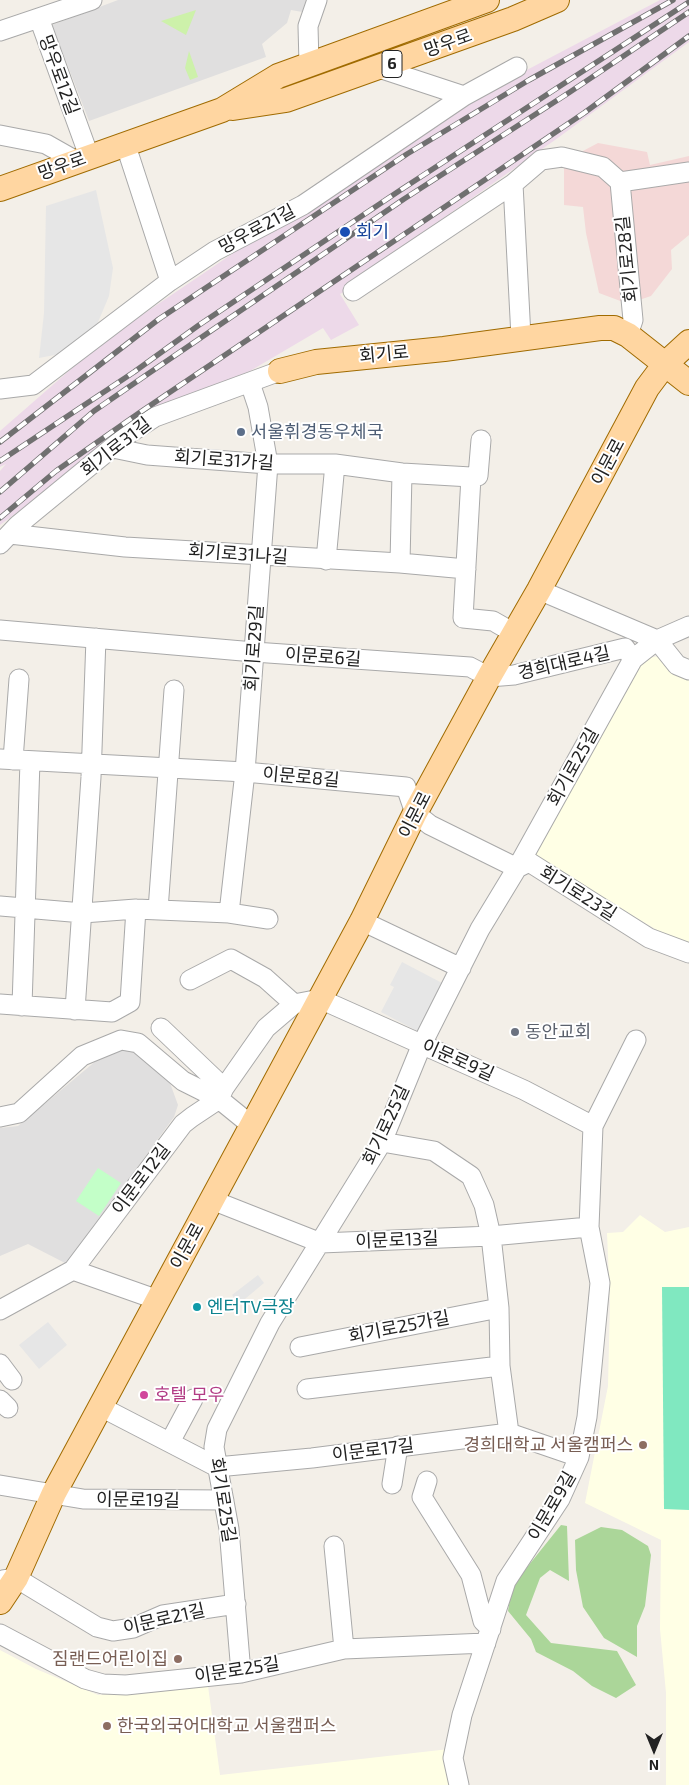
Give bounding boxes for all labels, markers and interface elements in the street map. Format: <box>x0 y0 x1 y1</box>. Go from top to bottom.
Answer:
street label: 망우로 <box>421 24 475 62</box>
street label: 망우로12길 <box>35 32 83 118</box>
road number: 6 <box>382 51 402 78</box>
street label: 망우로 <box>35 147 89 185</box>
street label: 망우로21길 <box>215 200 299 258</box>
street label: 회기로28길 <box>612 214 642 304</box>
place label: 회기 <box>356 221 389 243</box>
marker: 회기 <box>338 225 352 239</box>
street label: 회기로 <box>358 341 410 367</box>
street label: 회기로31길 <box>76 413 156 481</box>
place label: 서울휘경동우체국 <box>251 421 383 443</box>
marker: 서울휘경동우체국 <box>235 426 247 438</box>
street label: 이문로 <box>587 435 629 489</box>
street label: 회기로31가길 <box>173 446 275 474</box>
street label: 회기로31나길 <box>187 540 289 568</box>
street label: 회기로29길 <box>240 604 268 692</box>
street label: 경희대로4길 <box>516 642 612 684</box>
street label: 이문로6길 <box>284 644 362 670</box>
street label: 회기로25길 <box>543 724 603 810</box>
street label: 이문로8길 <box>262 763 340 791</box>
street label: 이문로 <box>394 788 436 842</box>
street label: 회기로23길 <box>536 861 620 925</box>
place label: 동안교회 <box>525 1021 591 1043</box>
marker: 동안교회 <box>509 1026 521 1038</box>
street label: 이문로9길 <box>419 1035 497 1085</box>
street label: 회기로25길 <box>358 1081 414 1169</box>
street label: 이문로12길 <box>107 1139 175 1219</box>
street label: 이문로 <box>166 1219 208 1273</box>
street label: 이문로13길 <box>355 1228 439 1252</box>
place label: 엔터TV극장 <box>207 1296 295 1318</box>
marker: 엔터TV극장 <box>191 1301 203 1313</box>
street label: 회기로25가길 <box>347 1307 451 1347</box>
place label: 호텔 모우 <box>154 1384 224 1406</box>
marker: 호텔 모우 <box>138 1389 150 1401</box>
street label: 이문로17길 <box>331 1434 415 1466</box>
place label: 경희대학교 서울캠퍼스 <box>463 1434 633 1456</box>
marker: 경희대학교 서울캠퍼스 <box>637 1439 649 1451</box>
street label: 회기로25길 <box>206 1456 240 1544</box>
street label: 이문로9길 <box>524 1467 580 1545</box>
street label: 이문로19길 <box>96 1488 180 1512</box>
street label: 이문로21길 <box>121 1599 207 1639</box>
place label: 짐랜드어린이집 <box>52 1648 168 1670</box>
marker: 짐랜드어린이집 <box>172 1653 184 1665</box>
street label: 이문로25길 <box>193 1653 281 1687</box>
place label: 한국외국어대학교 서울캠퍼스 <box>117 1715 336 1737</box>
marker: 한국외국어대학교 서울캠퍼스 <box>101 1720 113 1732</box>
north arrow <box>629 1725 679 1775</box>
text: N <box>649 1757 659 1774</box>

